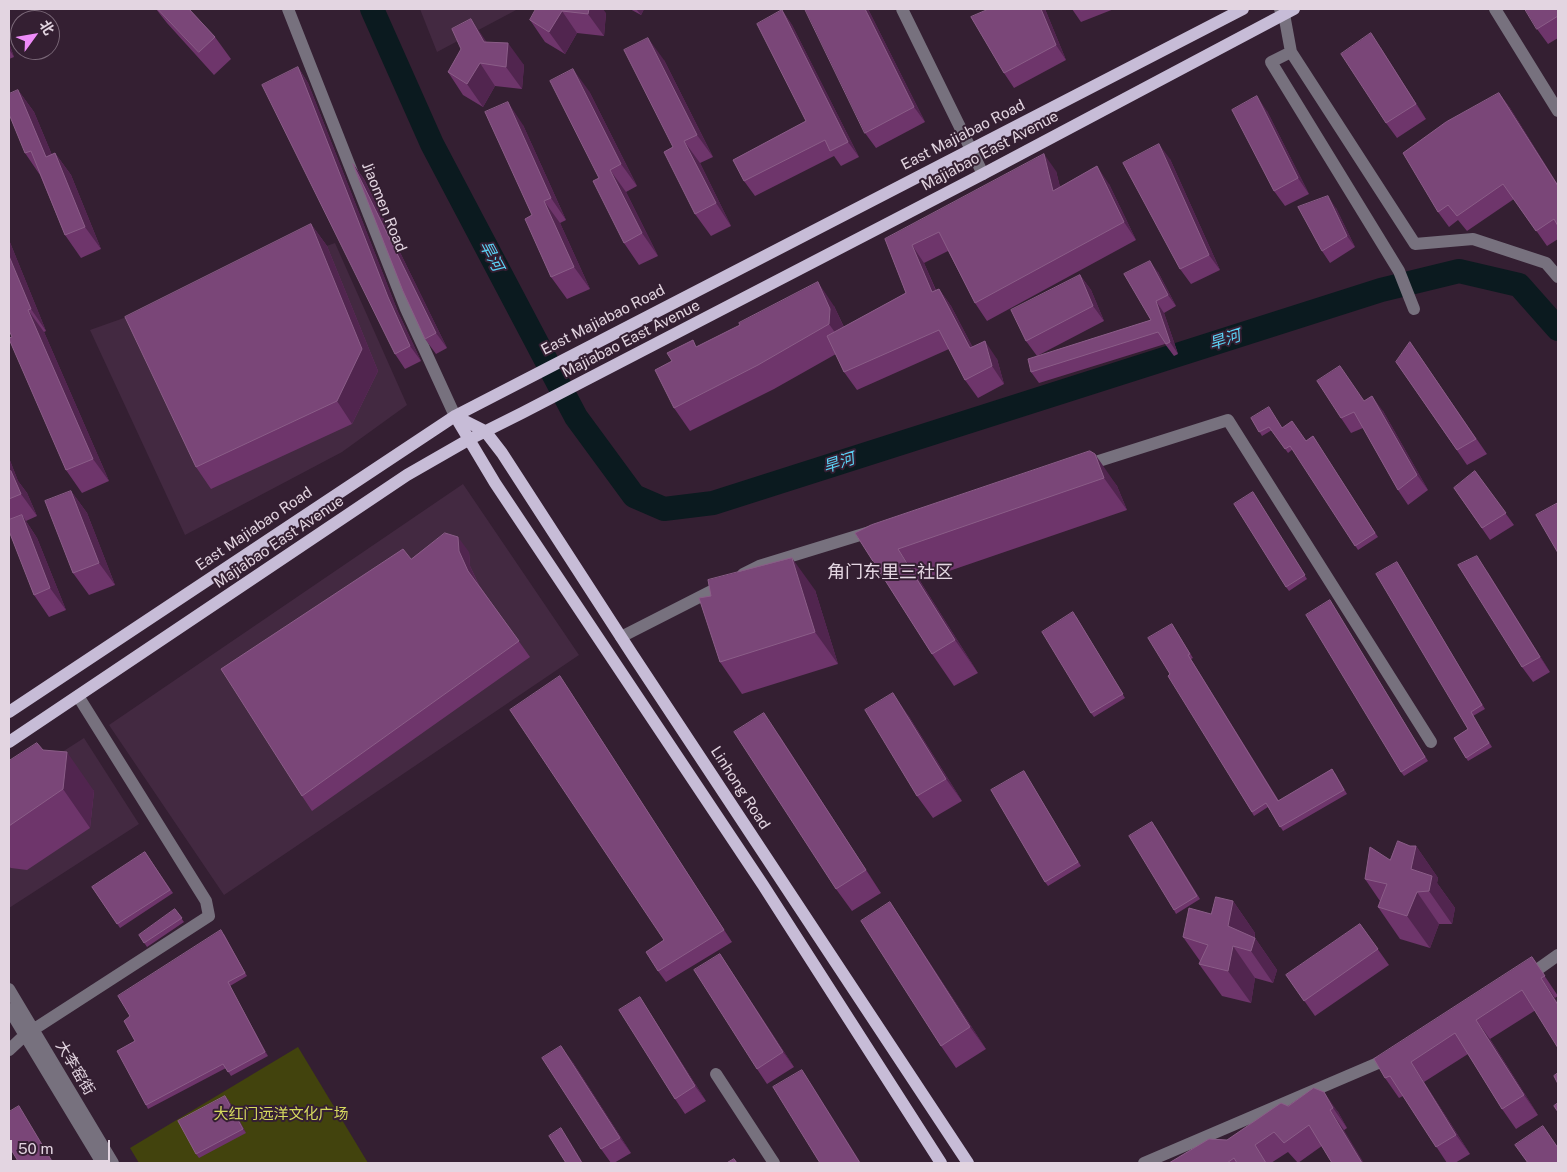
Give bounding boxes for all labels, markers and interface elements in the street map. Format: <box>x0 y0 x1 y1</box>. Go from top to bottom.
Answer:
north arrow <box>10 10 60 60</box>
text: 北 <box>36 17 57 38</box>
street label: East Majiabao Road <box>898 96 1028 174</box>
street label: Majiabao East Avenue <box>918 107 1062 195</box>
street label: Jiaomen Road <box>358 159 410 255</box>
water label: 旱河 <box>475 237 507 275</box>
street label: East Majiabao Road <box>538 281 668 359</box>
street label: Majiabao East Avenue <box>559 296 703 382</box>
water label: 旱河 <box>1207 326 1243 354</box>
water label: 旱河 <box>821 449 857 477</box>
street label: East Majiabao Road <box>192 483 316 575</box>
street label: Majiabao East Avenue <box>211 492 347 592</box>
district label: 角门东里三社区 <box>827 561 953 583</box>
street label: Linhong Road <box>706 743 774 833</box>
street label: 大李窑街 <box>52 1038 98 1098</box>
park label: 大红门远洋文化广场 <box>214 1105 348 1123</box>
scale bar <box>12 1130 112 1162</box>
text: 50 m <box>18 1140 53 1157</box>

